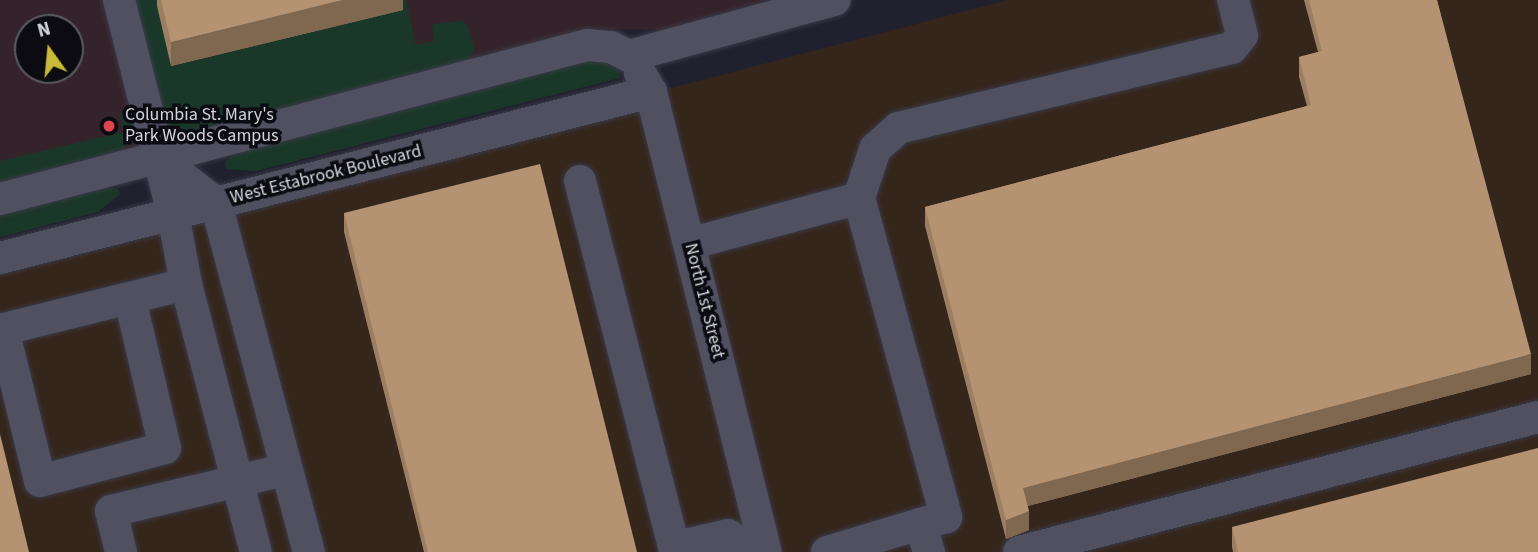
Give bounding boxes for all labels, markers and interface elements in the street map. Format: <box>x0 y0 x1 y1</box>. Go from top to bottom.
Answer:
north arrow <box>14 14 84 84</box>
text: N <box>34 15 54 45</box>
place label: Columbia St. Mary's Park Woods Campus <box>125 105 279 148</box>
marker: Columbia St. Mary's Park Woods Campus <box>99 116 119 136</box>
street label: West Estabrook Boulevard <box>228 141 424 209</box>
street label: North 1st Street <box>679 241 729 361</box>

